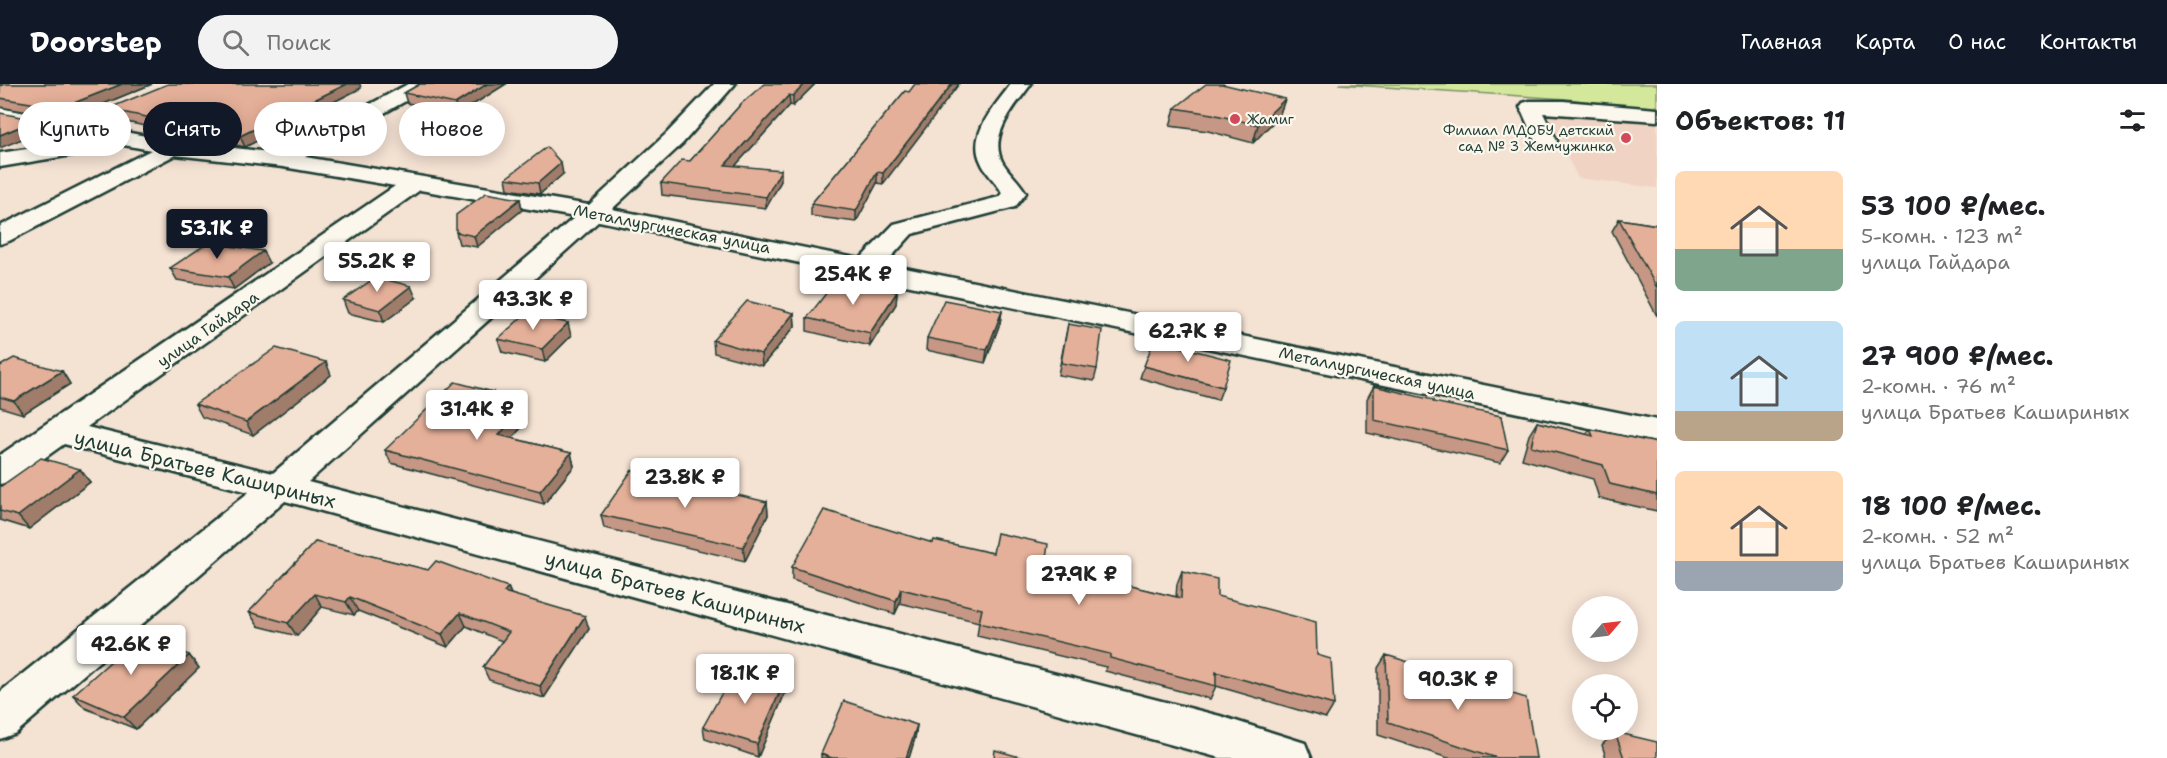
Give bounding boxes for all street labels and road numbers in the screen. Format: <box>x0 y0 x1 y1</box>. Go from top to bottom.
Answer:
street label: Металлургическая улица <box>572 200 772 258</box>
street label: улица Гайдара <box>153 286 263 372</box>
street label: Металлургическая улица <box>1277 342 1477 404</box>
street label: улица Братьев Кашириных <box>72 424 338 514</box>
street label: улица Братьев Кашириных <box>542 545 808 639</box>

